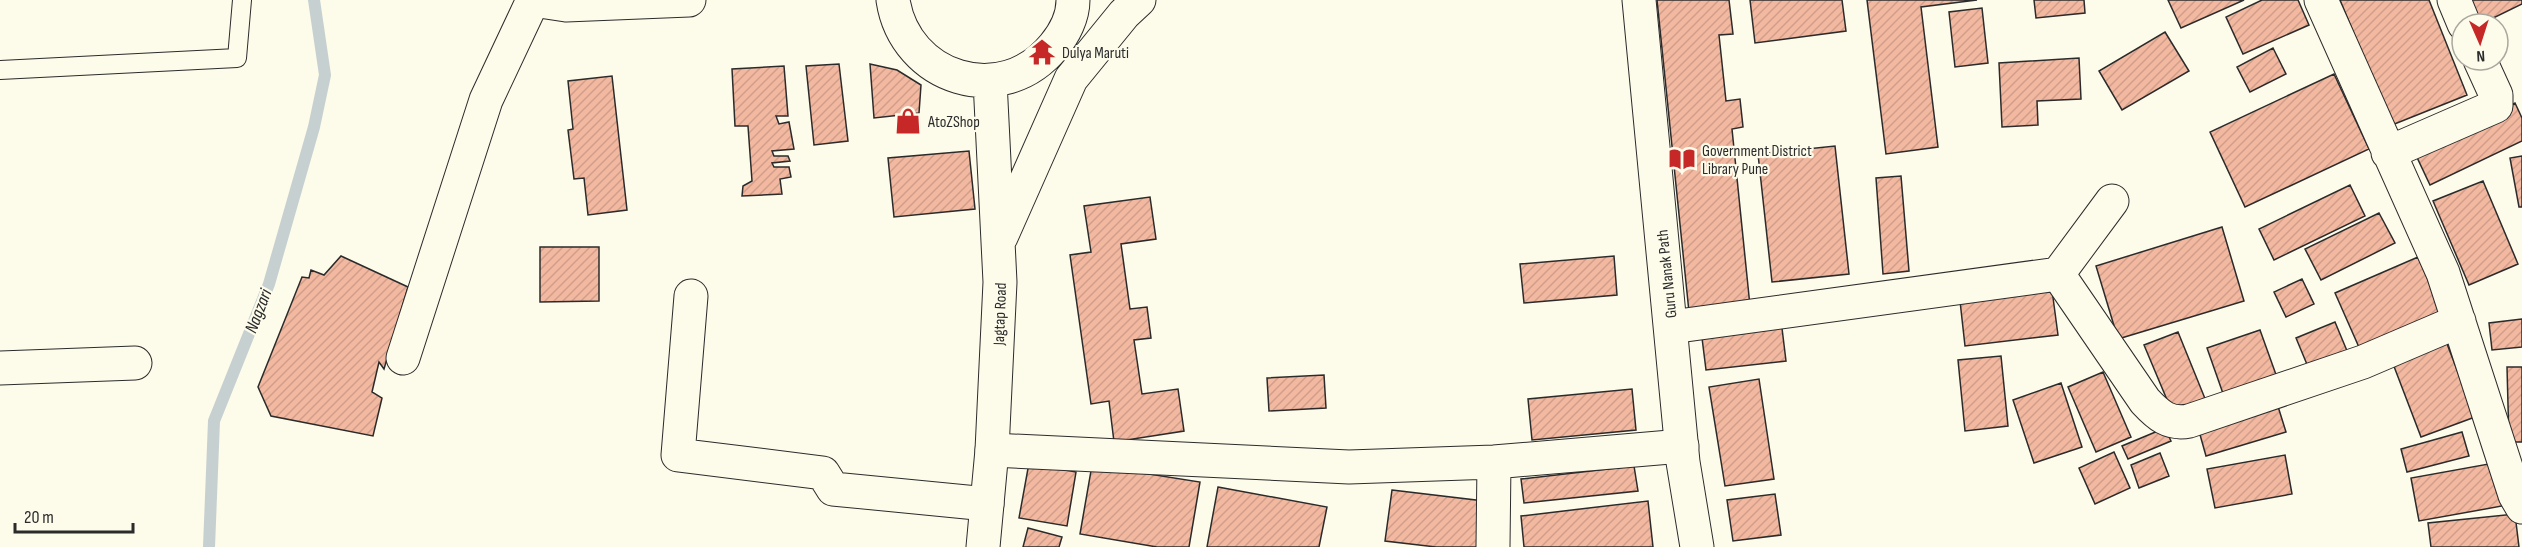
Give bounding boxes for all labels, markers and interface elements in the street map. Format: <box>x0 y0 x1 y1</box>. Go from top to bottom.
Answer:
north arrow <box>2450 12 2510 72</box>
temple icon: Dulya Maruti <box>1027 37 1057 67</box>
place label: Dulya Maruti <box>1062 44 1129 63</box>
text: N <box>2476 46 2485 65</box>
shop icon: AtoZShop <box>893 106 923 136</box>
place label: AtoZShop <box>927 113 980 132</box>
place label: Government District Library Pune <box>1702 142 1812 179</box>
library icon: Government District Library Pune <box>1667 144 1697 174</box>
street label: Guru Nanak Path <box>1653 229 1682 319</box>
street label: Jagtap Road <box>990 282 1011 347</box>
water label: Nagzari <box>241 286 277 336</box>
scale bar <box>15 496 134 534</box>
text: 20 m <box>24 507 54 528</box>

